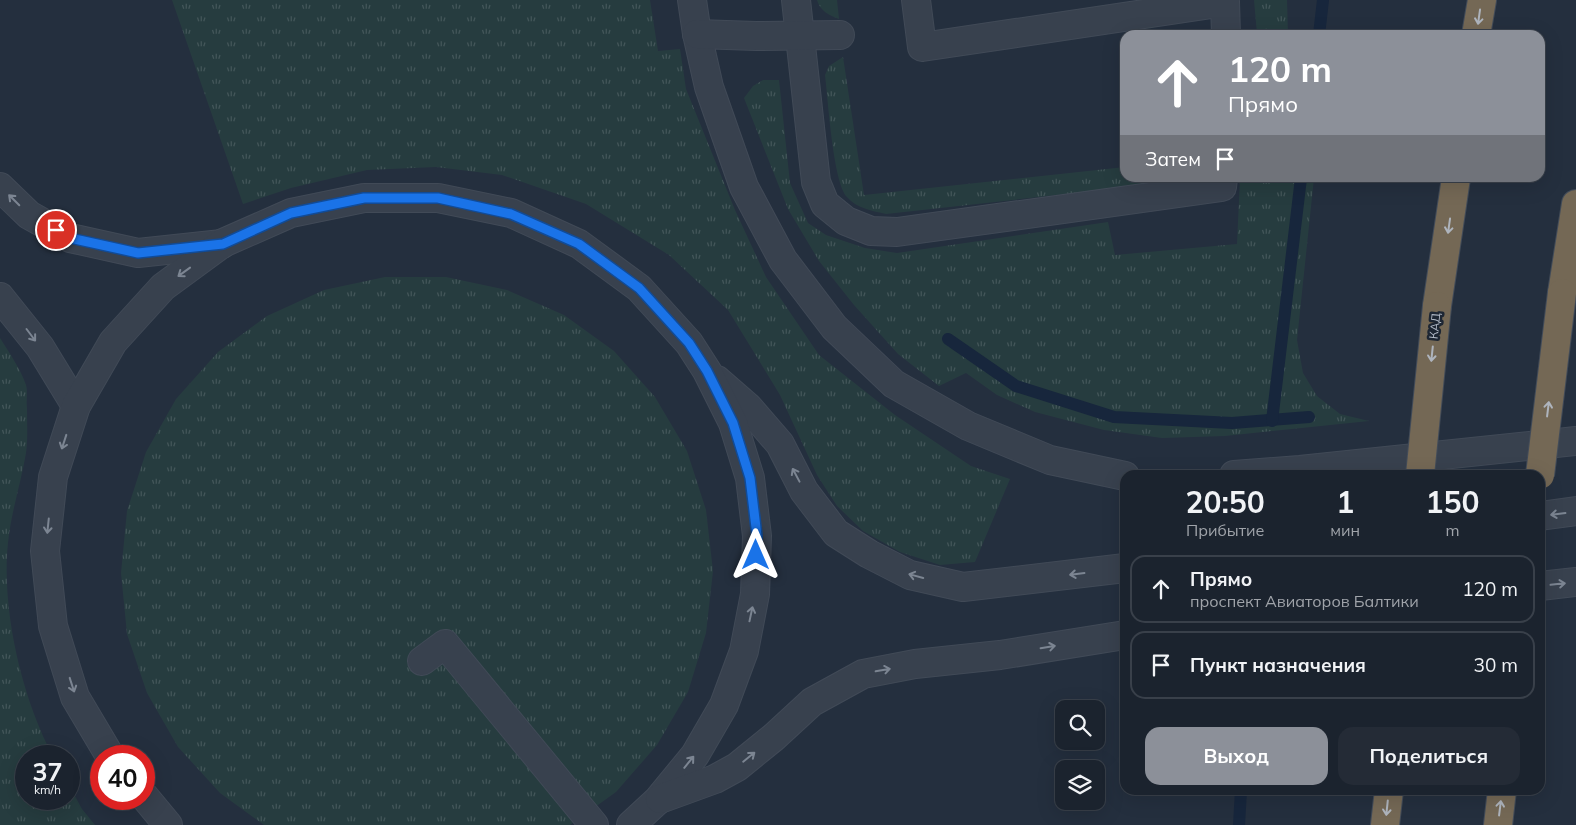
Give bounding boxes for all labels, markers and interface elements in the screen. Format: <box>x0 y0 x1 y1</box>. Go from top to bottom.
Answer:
one-way arrow <box>1474 9 1484 25</box>
text: 120 m <box>1228 47 1332 91</box>
icon: ahead <box>1145 50 1210 115</box>
text: Прямо <box>1228 90 1298 118</box>
icon: arrive <box>1211 145 1239 173</box>
text: Затем <box>1145 147 1201 171</box>
one-way arrow <box>7 194 20 206</box>
pin <box>35 209 77 251</box>
icon: arrive <box>42 216 70 244</box>
one-way arrow <box>1443 217 1453 233</box>
one-way arrow <box>177 267 191 277</box>
street label: КАД <box>1426 312 1443 340</box>
one-way arrow <box>25 328 36 341</box>
one-way arrow <box>1427 346 1437 362</box>
one-way arrow <box>1543 402 1553 418</box>
one-way arrow <box>59 434 69 450</box>
one-way arrow <box>791 467 801 482</box>
text: 20:50 <box>1185 483 1265 521</box>
text: 1 <box>1336 483 1354 521</box>
text: 150 <box>1426 483 1480 521</box>
one-way arrow <box>1550 509 1566 519</box>
one-way arrow <box>43 517 53 533</box>
text: Прибытие <box>1186 520 1264 540</box>
text: мин <box>1330 520 1360 540</box>
text: m <box>1446 520 1460 540</box>
position arrow <box>729 528 781 580</box>
text: Прямо <box>1190 567 1252 591</box>
one-way arrow <box>1069 569 1085 579</box>
one-way arrow <box>909 571 925 580</box>
icon: ahead <box>1147 575 1175 603</box>
text: 120 m <box>1462 577 1518 601</box>
one-way arrow <box>1550 579 1566 589</box>
text: проспект Авиаторов Балтики <box>1190 591 1419 611</box>
one-way arrow <box>747 606 756 622</box>
one-way arrow <box>1039 642 1055 652</box>
icon: arrive <box>1147 651 1175 679</box>
text: Пункт назначения <box>1190 653 1366 677</box>
text: 30 m <box>1474 653 1518 677</box>
one-way arrow <box>875 664 891 674</box>
one-way arrow <box>67 676 77 692</box>
map controls <box>1055 700 1105 810</box>
button: search <box>1055 700 1105 750</box>
button: Выход <box>1145 727 1328 785</box>
button: Поделиться <box>1338 727 1520 785</box>
speed limit sign: 40 <box>90 745 155 810</box>
one-way arrow <box>742 752 755 763</box>
text: 37 <box>32 756 63 787</box>
one-way arrow <box>683 756 694 769</box>
button: layers <box>1055 760 1105 810</box>
text: km/h <box>34 782 61 797</box>
one-way arrow <box>1382 799 1392 815</box>
one-way arrow <box>1495 800 1505 816</box>

